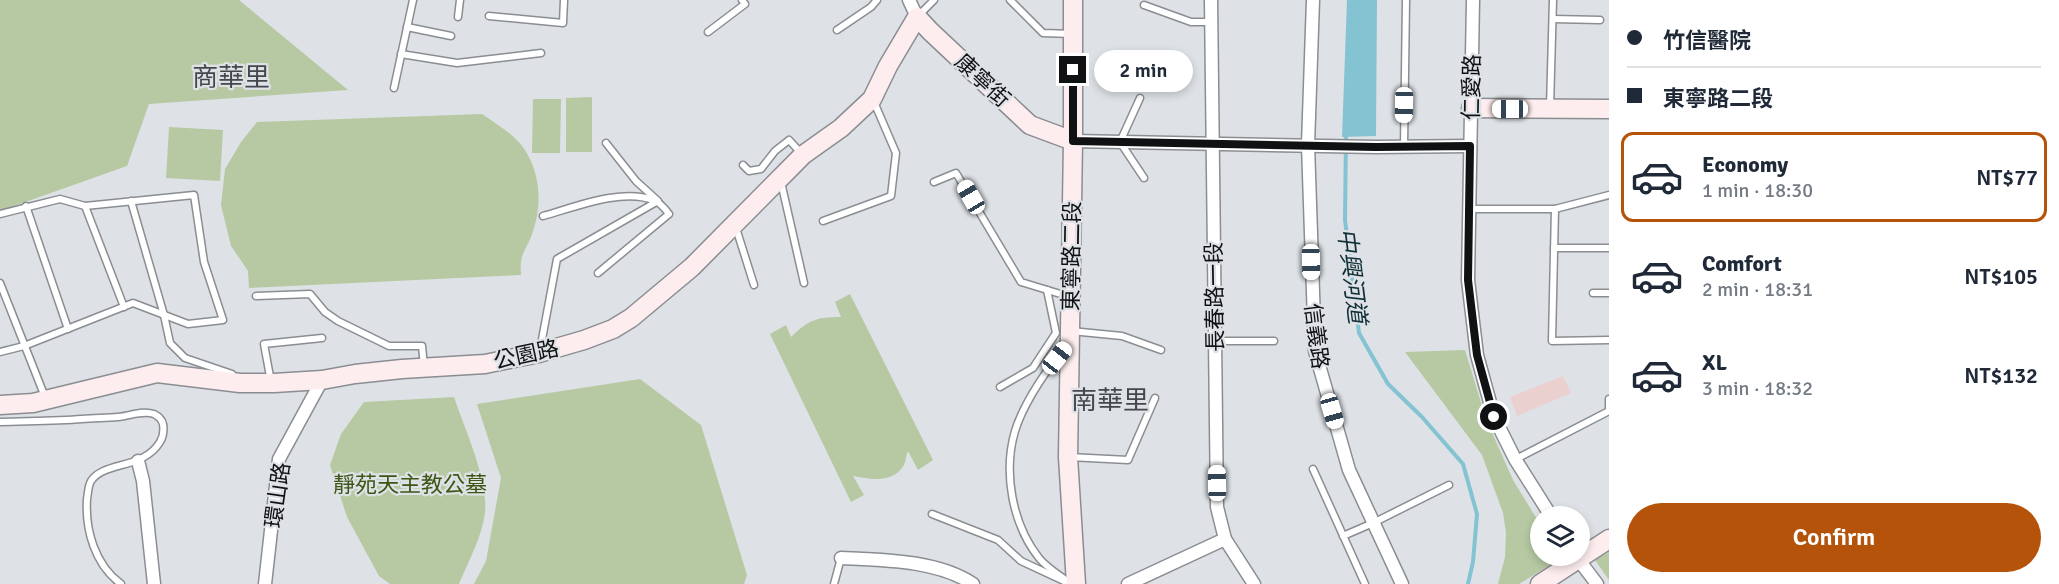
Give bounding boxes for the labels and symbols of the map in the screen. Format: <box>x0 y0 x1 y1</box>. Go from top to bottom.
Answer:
street label: 康寧街 <box>949 48 1016 113</box>
callout: 2 min <box>1094 49 1193 91</box>
street label: 仁愛路 <box>1457 54 1486 120</box>
route end <box>1059 56 1086 83</box>
district label: 商華里 <box>192 62 270 94</box>
car <box>1395 87 1413 123</box>
car <box>1492 100 1528 118</box>
car <box>954 177 988 217</box>
street label: 東寧路二段 <box>1057 201 1086 311</box>
water label: 中興河道 <box>1331 227 1373 328</box>
street label: 長春路一段 <box>1200 242 1229 352</box>
car <box>1302 244 1320 280</box>
street label: 信義路 <box>1299 302 1334 370</box>
street label: 公園路 <box>491 334 561 375</box>
car <box>1039 338 1075 378</box>
district label: 南華里 <box>1071 385 1149 417</box>
car <box>1318 391 1346 431</box>
route start <box>1480 403 1507 430</box>
street label: 環山路 <box>260 461 295 530</box>
car <box>1208 465 1226 501</box>
park label: 靜苑天主教公墓 <box>333 471 487 498</box>

